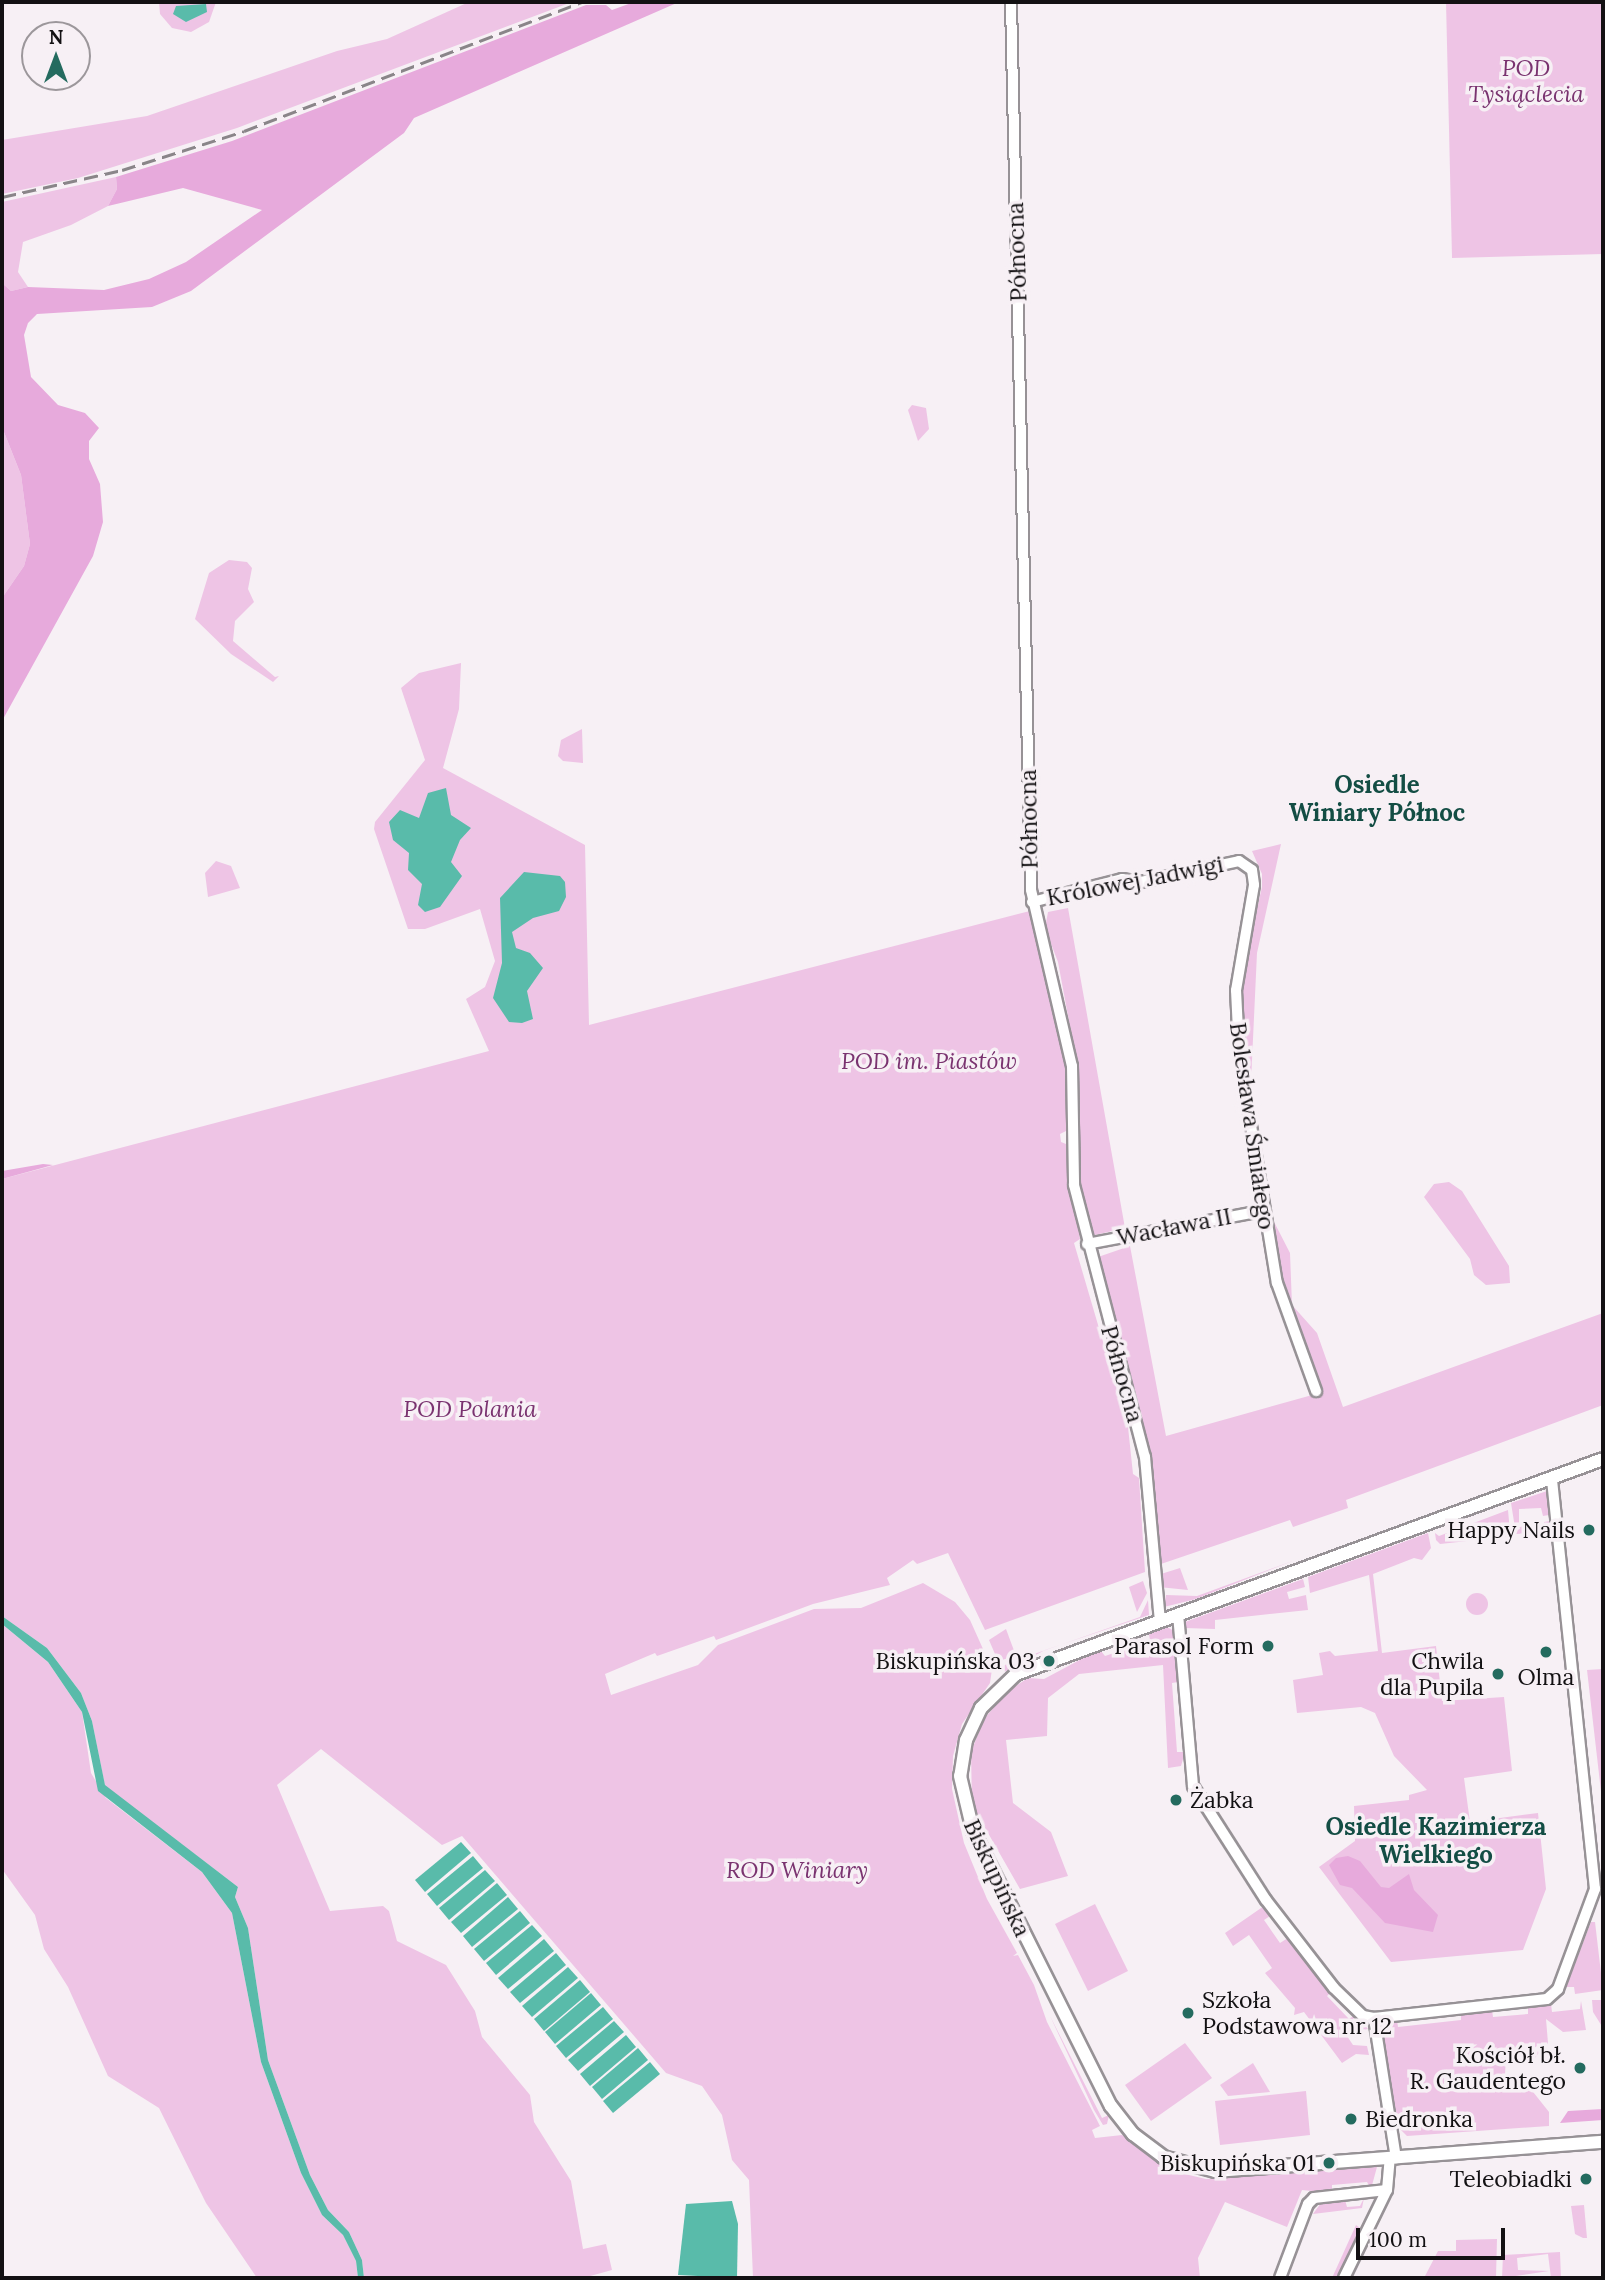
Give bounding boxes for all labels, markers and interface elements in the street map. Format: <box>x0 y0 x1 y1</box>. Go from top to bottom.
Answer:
north arrow <box>21 21 91 91</box>
text: N <box>49 25 63 49</box>
park label: POD Tysiąclecia <box>1468 54 1584 108</box>
street label: Północna <box>1001 202 1033 302</box>
street label: Północna <box>1014 769 1044 869</box>
district label: Osiedle Winiary Północ <box>1289 771 1465 827</box>
street label: Królowej Jadwigi <box>1044 850 1226 912</box>
street label: Bolesława Śmiałego <box>1224 1021 1280 1231</box>
park label: POD im. Piastów <box>841 1047 1017 1075</box>
street label: Wacława II <box>1114 1202 1234 1252</box>
street label: Północna <box>1095 1322 1149 1426</box>
park label: POD Polania <box>403 1395 537 1423</box>
place label: Happy Nails <box>1447 1516 1575 1544</box>
marker: Happy Nails <box>1581 1522 1597 1538</box>
place label: Parasol Form <box>1114 1632 1254 1660</box>
marker: Parasol Form <box>1260 1638 1276 1654</box>
marker: Olma <box>1538 1644 1554 1660</box>
place label: Biskupińska 03 <box>876 1647 1035 1675</box>
place label: Chwila dla Pupila <box>1380 1647 1484 1701</box>
marker: Biskupińska 03 <box>1041 1653 1057 1669</box>
place label: Olma <box>1518 1663 1574 1691</box>
marker: Chwila dla Pupila <box>1490 1666 1506 1682</box>
place label: Żabka <box>1190 1786 1254 1814</box>
marker: Żabka <box>1168 1792 1184 1808</box>
district label: Osiedle Kazimierza Wielkiego <box>1326 1813 1546 1869</box>
street label: Biskupińska <box>958 1815 1036 1941</box>
park label: ROD Winiary <box>726 1856 868 1884</box>
place label: Szkoła Podstawowa nr 12 <box>1202 1986 1392 2040</box>
marker: Szkoła Podstawowa nr 12 <box>1180 2005 1196 2021</box>
place label: Kościół bł. R. Gaudentego <box>1409 2041 1566 2095</box>
marker: Kościół bł. R. Gaudentego <box>1572 2060 1588 2076</box>
place label: Biedronka <box>1365 2105 1473 2133</box>
marker: Biedronka <box>1343 2111 1359 2127</box>
place label: Biskupińska 01 <box>1160 2149 1315 2177</box>
marker: Biskupińska 01 <box>1321 2155 1337 2171</box>
place label: Teleobiadki <box>1450 2165 1572 2193</box>
marker: Teleobiadki <box>1578 2171 1594 2187</box>
scale bar <box>1360 2214 1509 2258</box>
text: 100 m <box>1369 2226 1427 2253</box>

